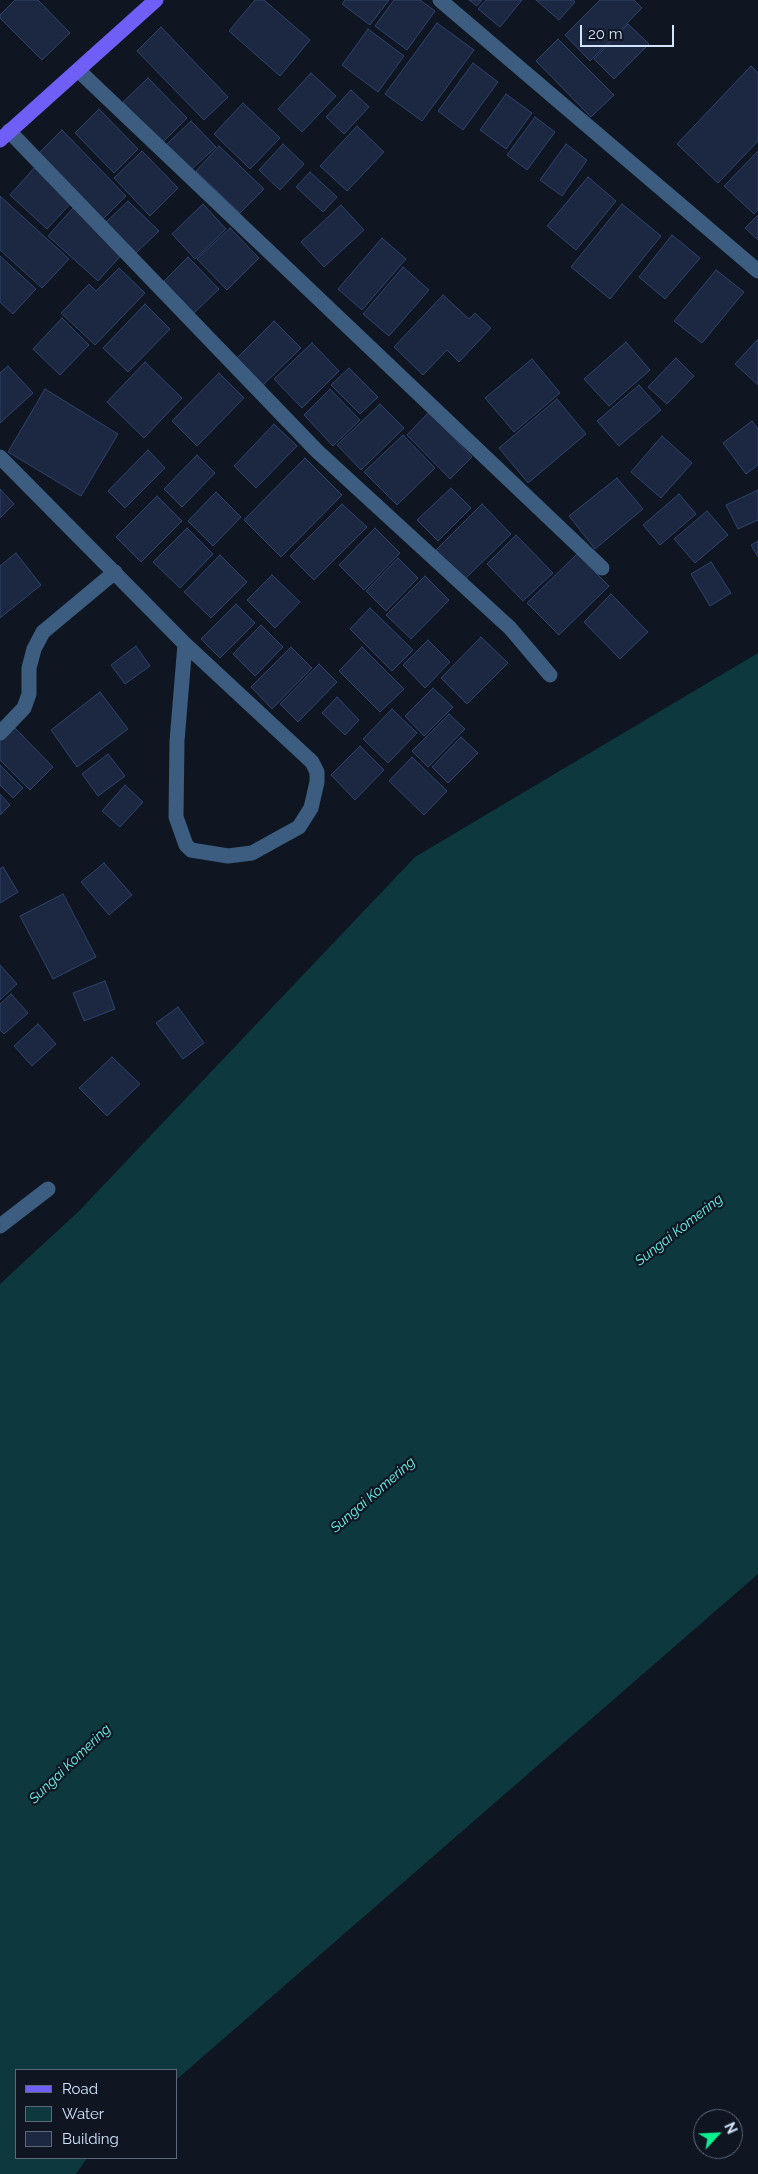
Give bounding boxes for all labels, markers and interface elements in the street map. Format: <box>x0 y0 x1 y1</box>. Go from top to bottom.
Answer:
scale bar <box>583 15 677 47</box>
text: 20 m <box>588 25 623 43</box>
water label: Sungai Komering <box>632 1190 726 1270</box>
water label: Sungai Komering <box>327 1454 419 1536</box>
water label: Sungai Komering <box>26 1721 114 1807</box>
legend <box>15 2069 178 2159</box>
text: Road <box>62 2080 98 2098</box>
text: Water <box>62 2105 104 2123</box>
north arrow <box>693 2109 743 2159</box>
text: N <box>721 2120 740 2136</box>
text: Building <box>62 2130 119 2148</box>

